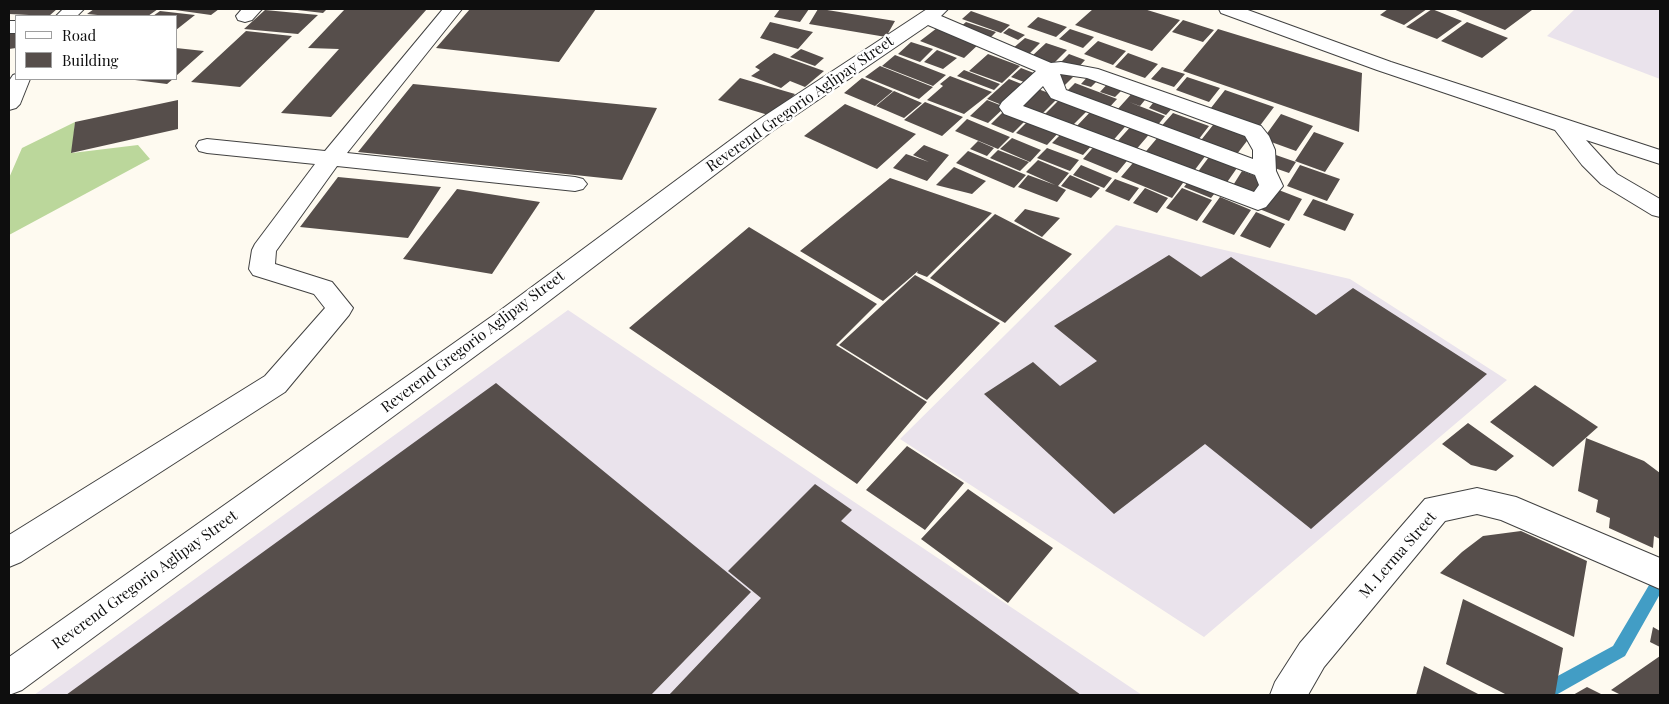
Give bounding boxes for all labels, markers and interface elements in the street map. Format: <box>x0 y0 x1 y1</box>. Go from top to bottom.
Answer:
legend <box>15 15 178 80</box>
text: Road <box>62 25 96 45</box>
street label: Reverend Gregorio Aglipay Street <box>703 32 897 176</box>
text: Building <box>62 50 118 70</box>
street label: Reverend Gregorio Aglipay Street <box>378 267 568 417</box>
street label: Reverend Gregorio Aglipay Street <box>49 507 241 653</box>
street label: M. Lerma Street <box>1356 508 1440 602</box>

